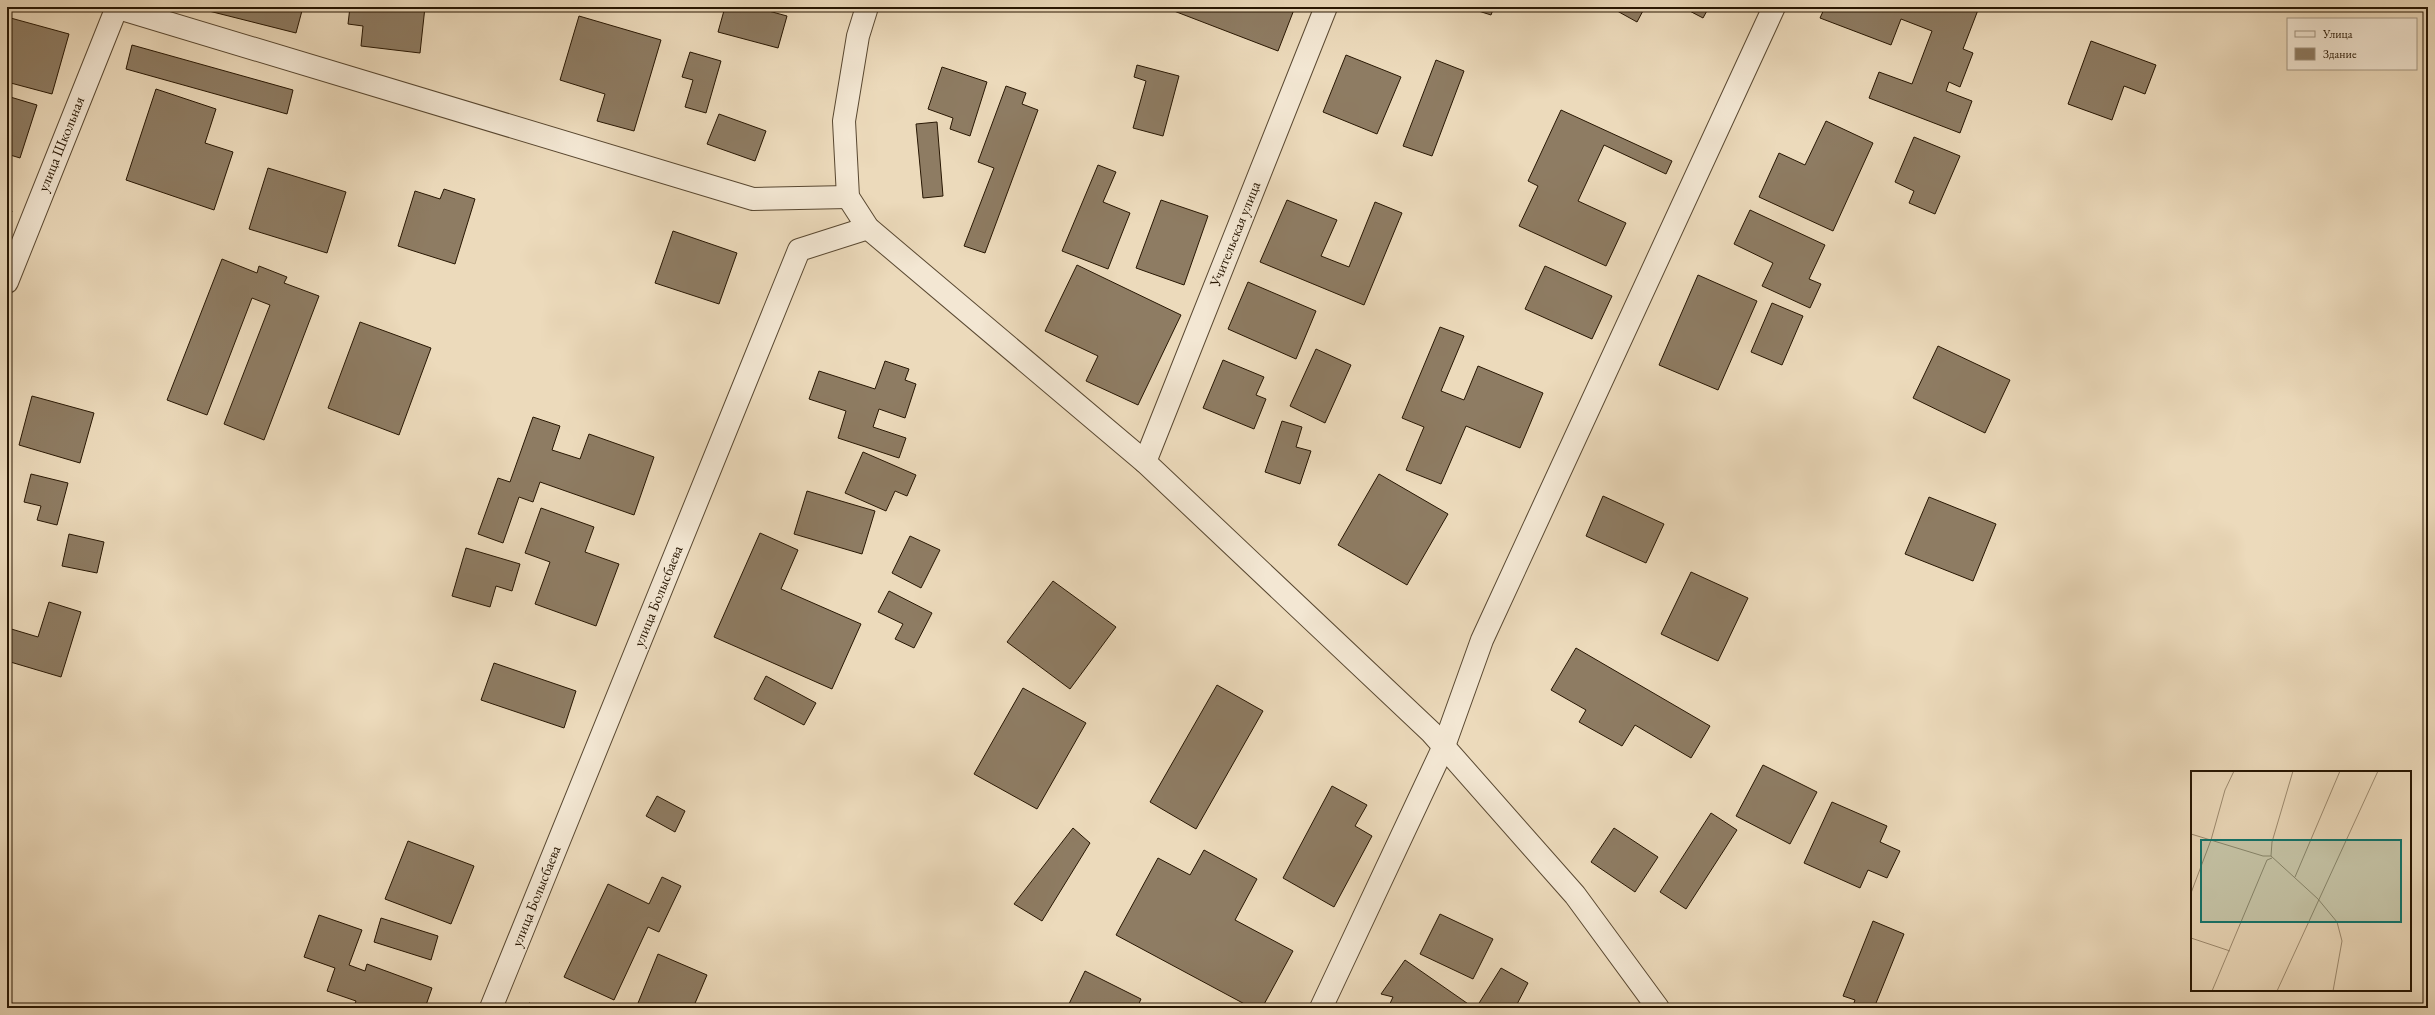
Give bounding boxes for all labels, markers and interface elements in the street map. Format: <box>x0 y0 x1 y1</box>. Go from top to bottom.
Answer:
legend <box>2287 18 2417 70</box>
text: Улица <box>2322 26 2353 42</box>
text: Здание <box>2323 46 2357 62</box>
street label: улица Школьная <box>33 93 88 194</box>
street label: Учительская улица <box>1204 178 1264 290</box>
street label: улица Болысбаева <box>629 542 686 649</box>
inset map <box>2191 771 2411 991</box>
street label: улица Болысбаева <box>507 842 564 949</box>

